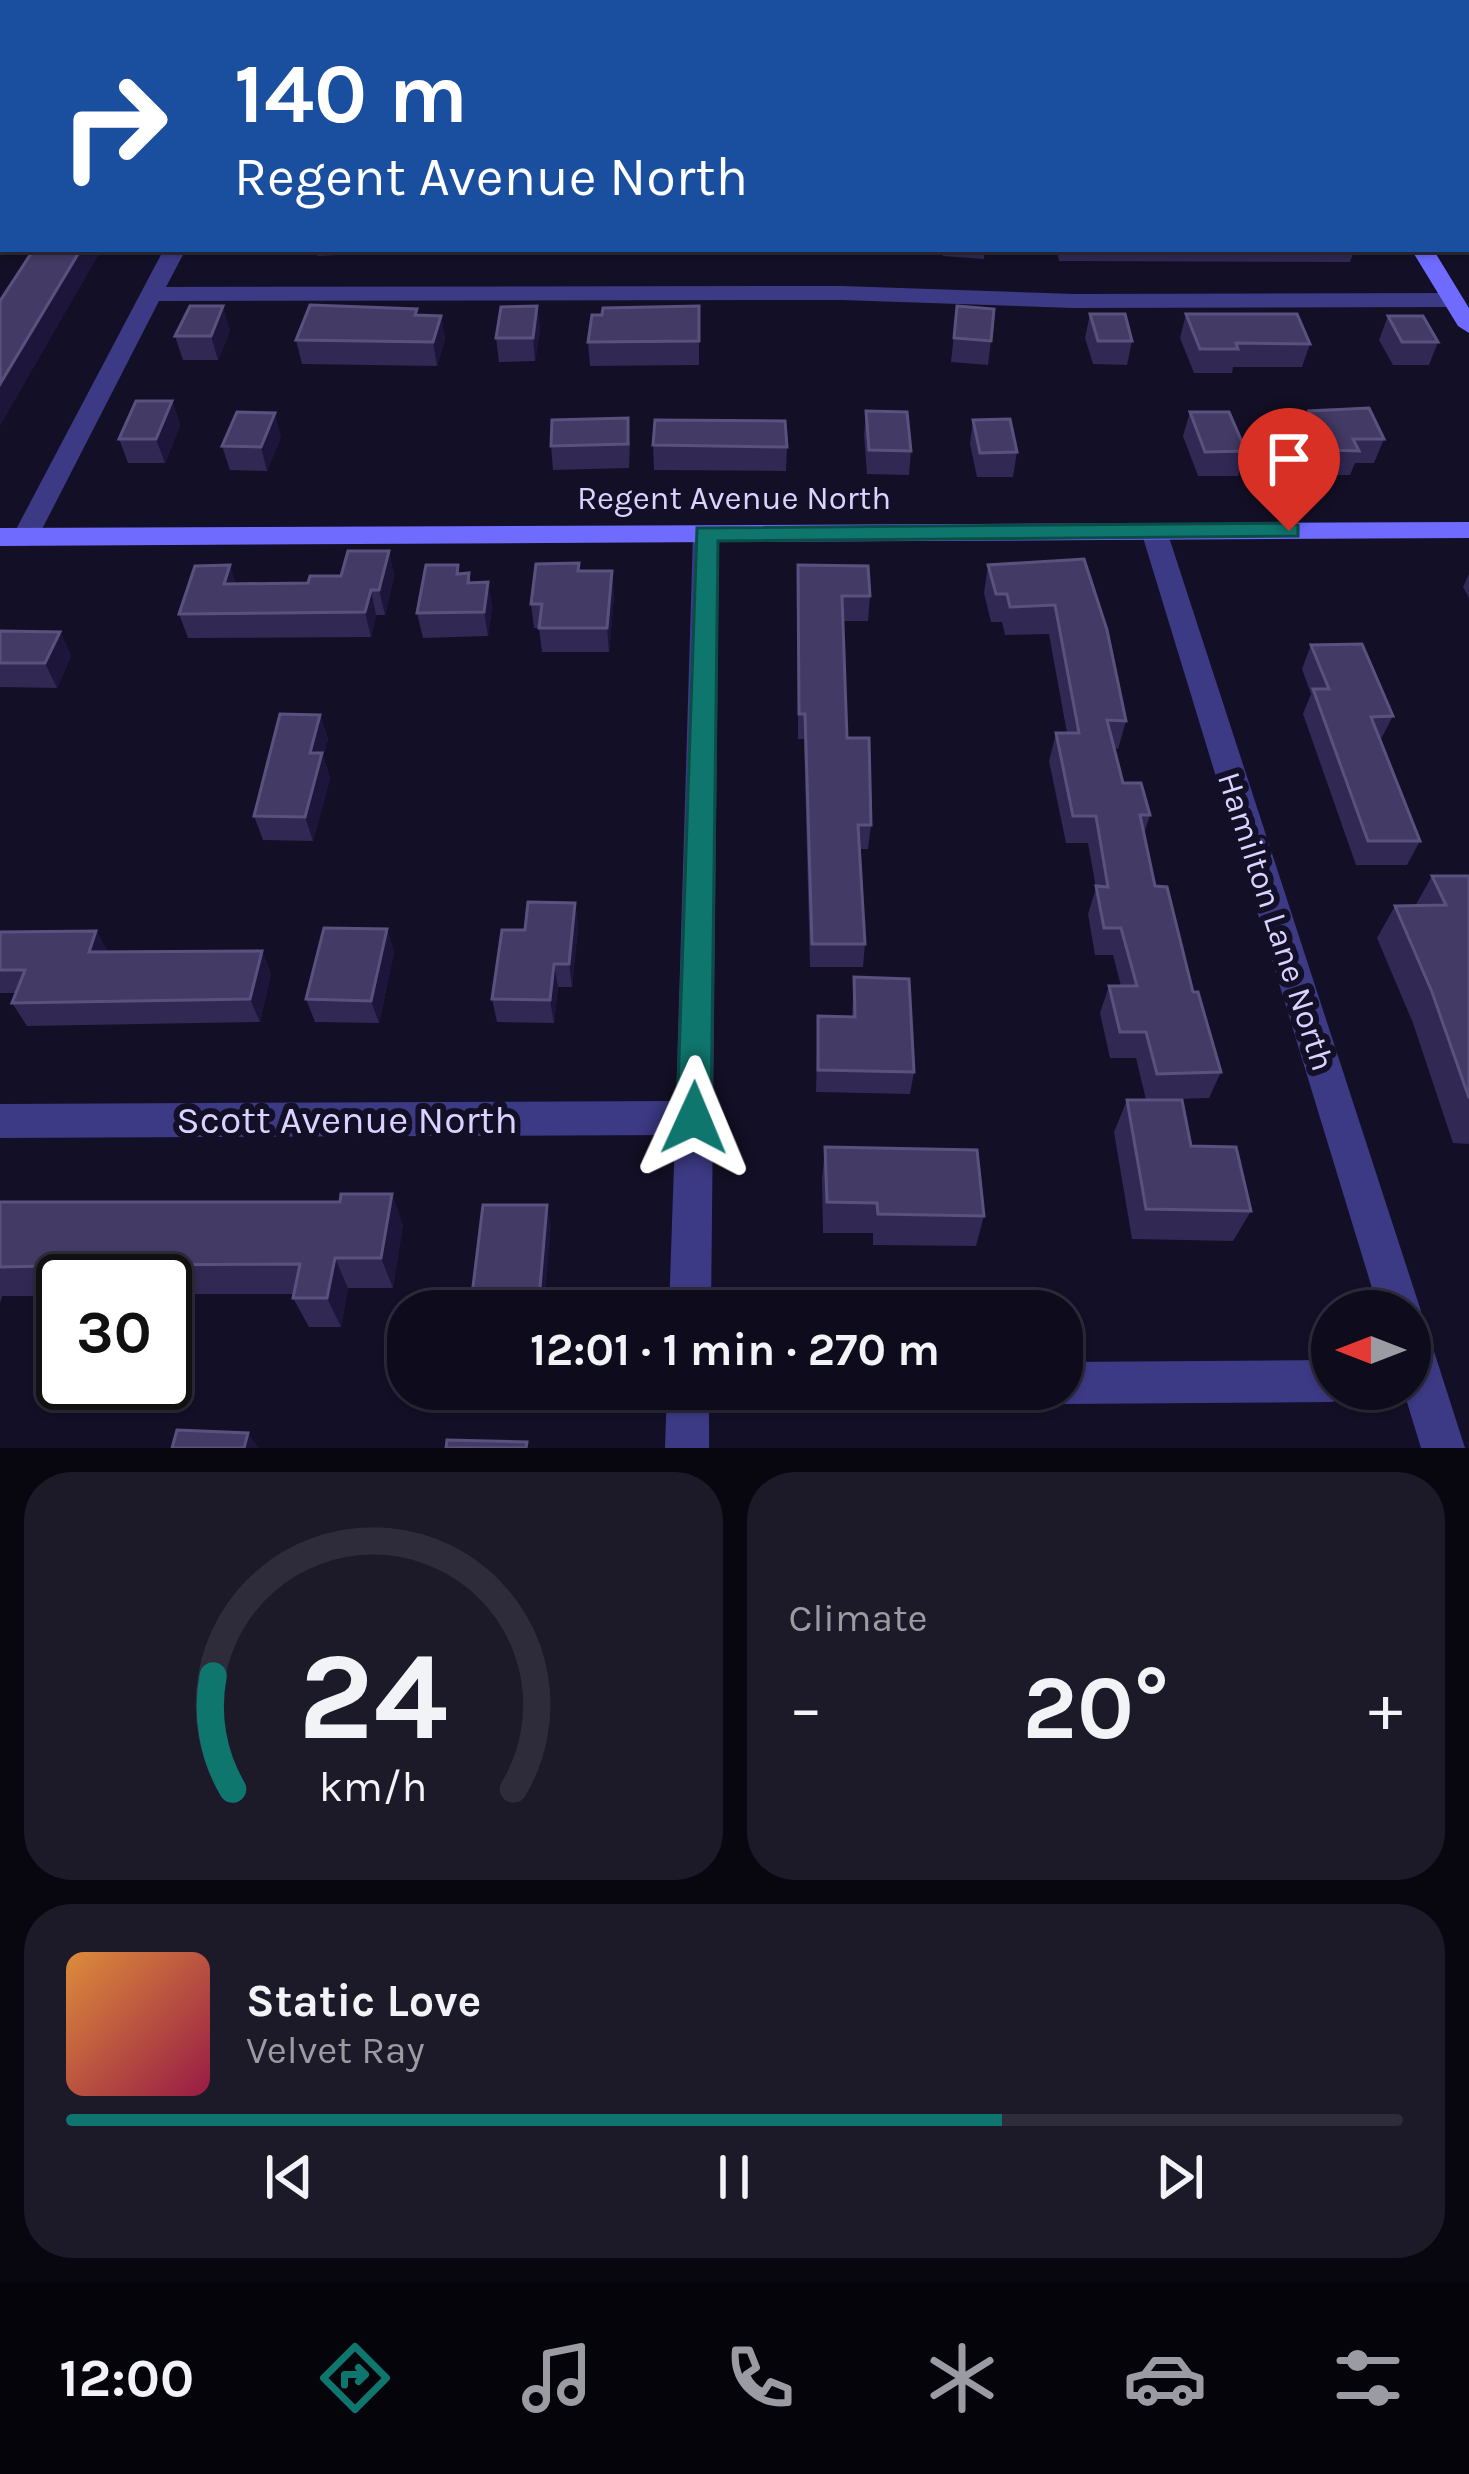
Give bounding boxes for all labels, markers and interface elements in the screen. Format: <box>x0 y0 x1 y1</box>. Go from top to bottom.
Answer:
text: 140 m <box>234 45 468 143</box>
icon: right <box>36 48 192 204</box>
text: Regent Avenue North <box>234 145 748 209</box>
pin <box>1238 408 1340 531</box>
icon: arrive <box>1256 426 1322 492</box>
street label: Regent Avenue North <box>577 479 891 517</box>
street label: Hamilton Lane North <box>1210 767 1342 1075</box>
position arrow <box>631 1055 757 1181</box>
street label: Scott Avenue North <box>176 1097 518 1143</box>
speed limit sign: 30 <box>36 1254 192 1410</box>
north arrow <box>1311 1290 1431 1410</box>
map controls <box>1311 1290 1431 1410</box>
text: 12:01 · 1 min · 270 m <box>530 1324 940 1376</box>
text: Climate <box>789 1595 928 1641</box>
text: 24 <box>298 1624 448 1769</box>
text: 20° <box>1023 1655 1169 1761</box>
text: − <box>789 1669 823 1747</box>
text: + <box>1368 1669 1403 1747</box>
text: km/h <box>319 1762 428 1812</box>
text: Static Love <box>246 1975 481 2027</box>
text: Velvet Ray <box>246 2027 425 2073</box>
icon: previous <box>256 2144 322 2210</box>
icon: pause <box>701 2144 767 2210</box>
icon: next <box>1147 2144 1213 2210</box>
icon: directions <box>313 2336 397 2420</box>
icon: music <box>515 2336 599 2420</box>
icon: phone <box>718 2336 802 2420</box>
icon: climate <box>920 2336 1004 2420</box>
icon: car <box>1123 2336 1207 2420</box>
icon: filters <box>1326 2336 1410 2420</box>
text: 12:00 <box>59 2346 194 2410</box>

